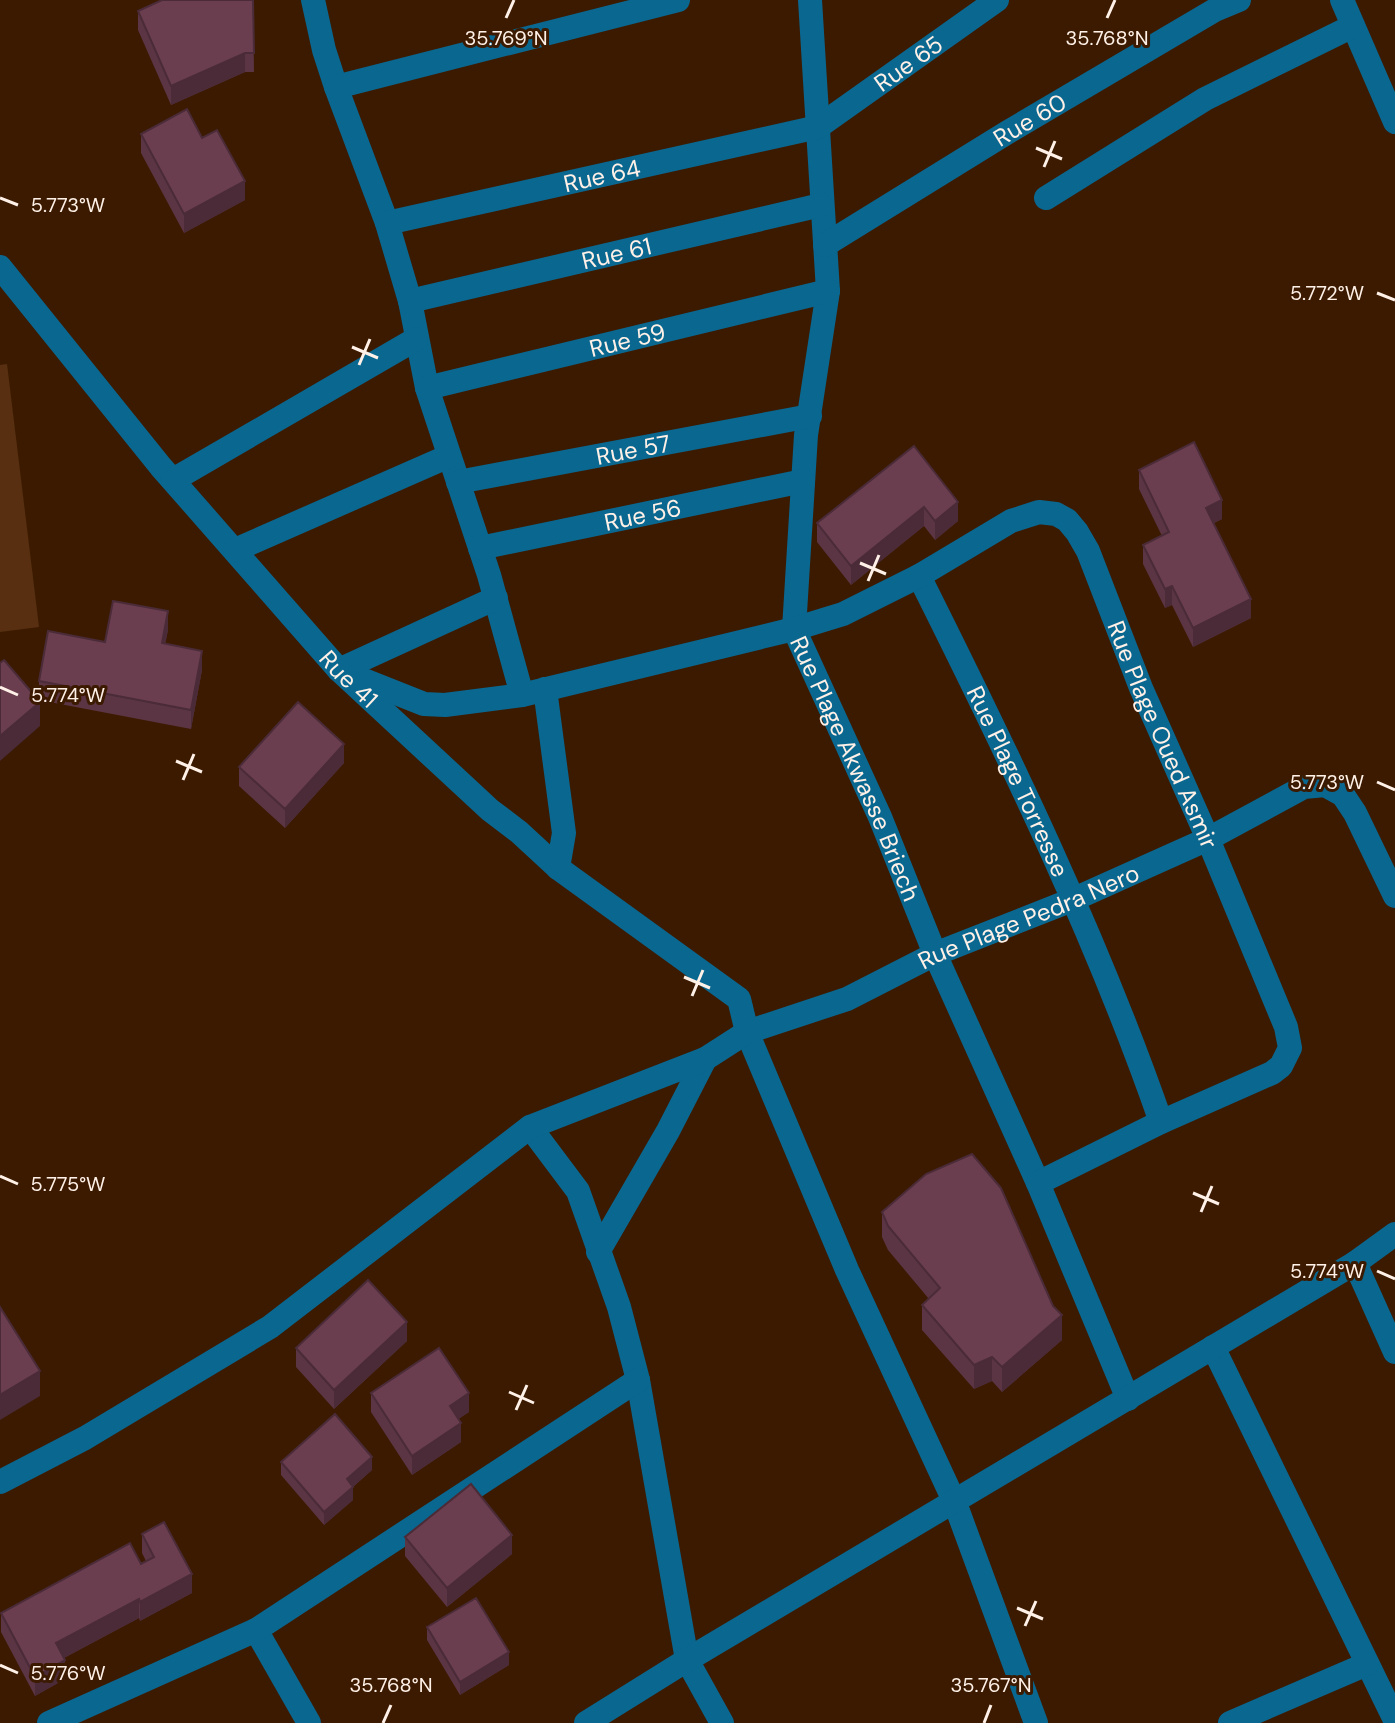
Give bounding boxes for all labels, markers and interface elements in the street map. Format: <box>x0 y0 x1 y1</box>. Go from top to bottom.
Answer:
text: 35.769°N <box>465 25 547 51</box>
text: 35.768°N <box>1066 25 1148 51</box>
street label: Rue 65 <box>868 28 949 98</box>
street label: Rue 60 <box>987 86 1072 153</box>
street label: Rue 64 <box>560 152 643 199</box>
text: 5.773°W <box>31 192 105 218</box>
street label: Rue 61 <box>579 230 654 276</box>
text: 5.772°W <box>1290 280 1364 306</box>
street label: Rue 59 <box>586 315 668 364</box>
street label: Rue 57 <box>593 427 673 471</box>
street label: Rue 56 <box>601 491 684 537</box>
street label: Rue Plage Oued Asmir <box>1101 616 1226 853</box>
street label: Rue Plage Akwasse Briech <box>784 631 928 905</box>
street label: Rue 41 <box>313 643 385 714</box>
street label: Rue Plage Torresse <box>960 680 1076 882</box>
text: 5.774°W <box>31 682 105 708</box>
text: 5.773°W <box>1290 769 1364 795</box>
street label: Rue Plage Pedra Nero <box>912 857 1144 976</box>
text: 5.775°W <box>31 1171 105 1197</box>
text: 5.774°W <box>1290 1258 1364 1284</box>
text: 5.776°W <box>30 1660 106 1686</box>
text: 35.768°N <box>350 1672 432 1698</box>
text: 35.767°N <box>951 1672 1031 1698</box>

